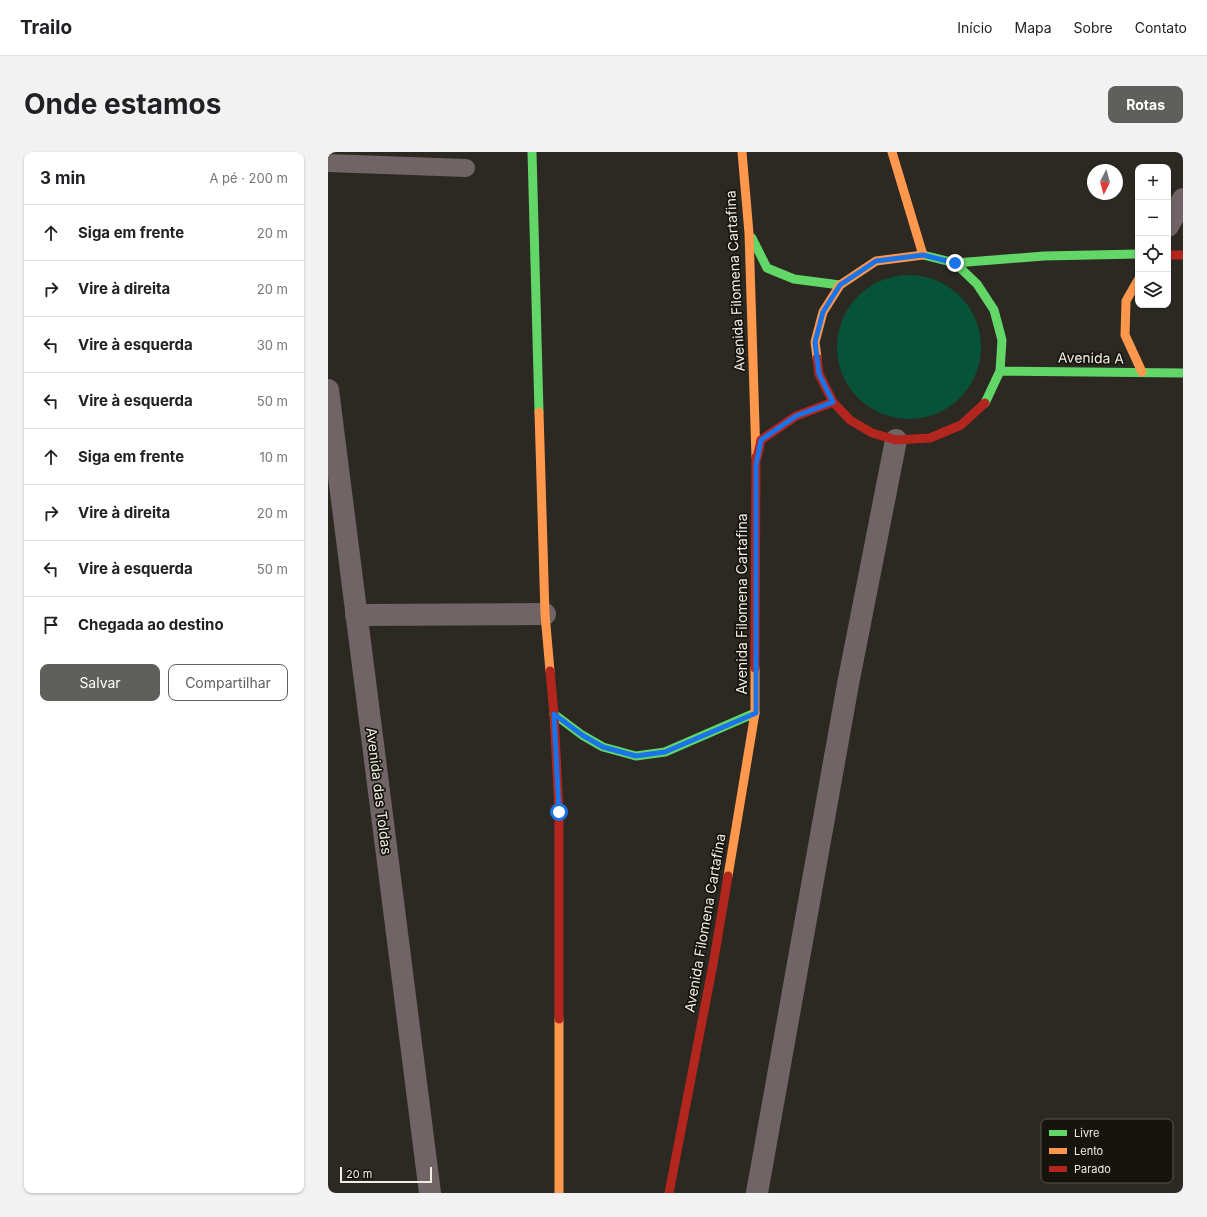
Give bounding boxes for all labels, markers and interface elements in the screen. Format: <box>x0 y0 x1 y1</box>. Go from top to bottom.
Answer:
text: Trailo <box>20 16 72 39</box>
text: Início <box>957 19 993 36</box>
text: Mapa <box>1015 19 1052 36</box>
text: Sobre <box>1074 19 1113 36</box>
text: Contato <box>1135 19 1187 36</box>
button: Rotas <box>1108 86 1183 123</box>
text: Onde estamos <box>24 87 221 121</box>
north arrow <box>1087 164 1123 200</box>
map controls <box>1135 164 1171 308</box>
button: + <box>1135 164 1171 200</box>
text: 3 min <box>40 168 86 188</box>
text: A pé · 200 m <box>209 170 288 186</box>
street label: Avenida Filomena Cartafina <box>721 190 748 372</box>
button: − <box>1135 200 1171 236</box>
icon: ahead <box>40 222 62 244</box>
text: Siga em frente <box>78 223 184 242</box>
text: 20 m <box>257 225 288 241</box>
button: locate <box>1135 236 1171 272</box>
route end <box>946 254 964 272</box>
button: layers <box>1135 272 1171 308</box>
icon: right <box>40 278 62 300</box>
text: Vire à direita <box>78 279 170 298</box>
text: 20 m <box>257 281 288 297</box>
icon: left <box>40 334 62 356</box>
text: Vire à esquerda <box>78 335 193 354</box>
text: 30 m <box>257 337 288 353</box>
street label: Avenida A <box>1058 348 1125 367</box>
icon: left <box>40 390 62 412</box>
text: Vire à esquerda <box>78 391 193 410</box>
text: 50 m <box>257 393 288 409</box>
icon: ahead <box>40 446 62 468</box>
text: Siga em frente <box>78 447 184 466</box>
text: 10 m <box>259 449 288 465</box>
icon: right <box>40 502 62 524</box>
text: Vire à direita <box>78 503 170 522</box>
text: 20 m <box>257 505 288 521</box>
street label: Avenida Filomena Cartafina <box>733 513 750 695</box>
icon: left <box>40 558 62 580</box>
text: Vire à esquerda <box>78 559 193 578</box>
text: 50 m <box>257 561 288 577</box>
icon: arrive <box>40 614 62 636</box>
text: Chegada ao destino <box>78 615 224 634</box>
button: Salvar <box>40 664 160 701</box>
button: Compartilhar <box>168 664 288 701</box>
street label: Avenida das Toldas <box>363 726 396 855</box>
route start <box>550 803 568 821</box>
street label: Avenida Filomena Cartafina <box>680 832 729 1014</box>
legend <box>1041 1119 1173 1183</box>
text: Livre <box>1074 1126 1099 1140</box>
text: Lento <box>1074 1144 1104 1158</box>
text: Parado <box>1074 1162 1111 1176</box>
scale bar <box>340 1165 432 1184</box>
text: 20 m <box>346 1167 372 1181</box>

